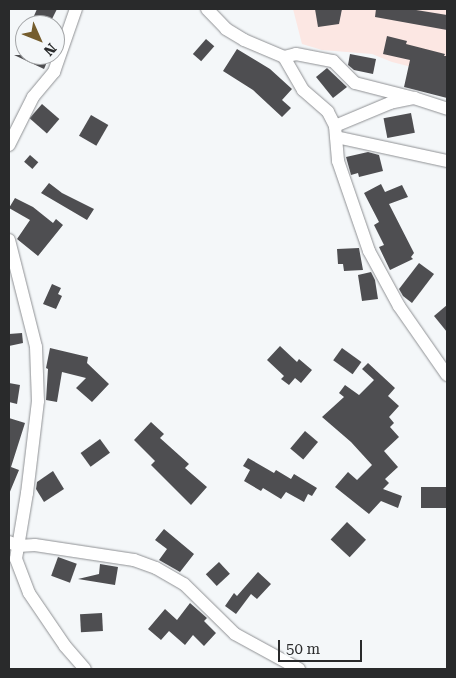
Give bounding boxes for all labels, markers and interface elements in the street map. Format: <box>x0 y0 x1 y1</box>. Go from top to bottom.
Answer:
north arrow <box>15 15 65 65</box>
text: N <box>41 40 60 59</box>
scale bar <box>281 630 365 662</box>
text: 50 m <box>286 640 320 658</box>

